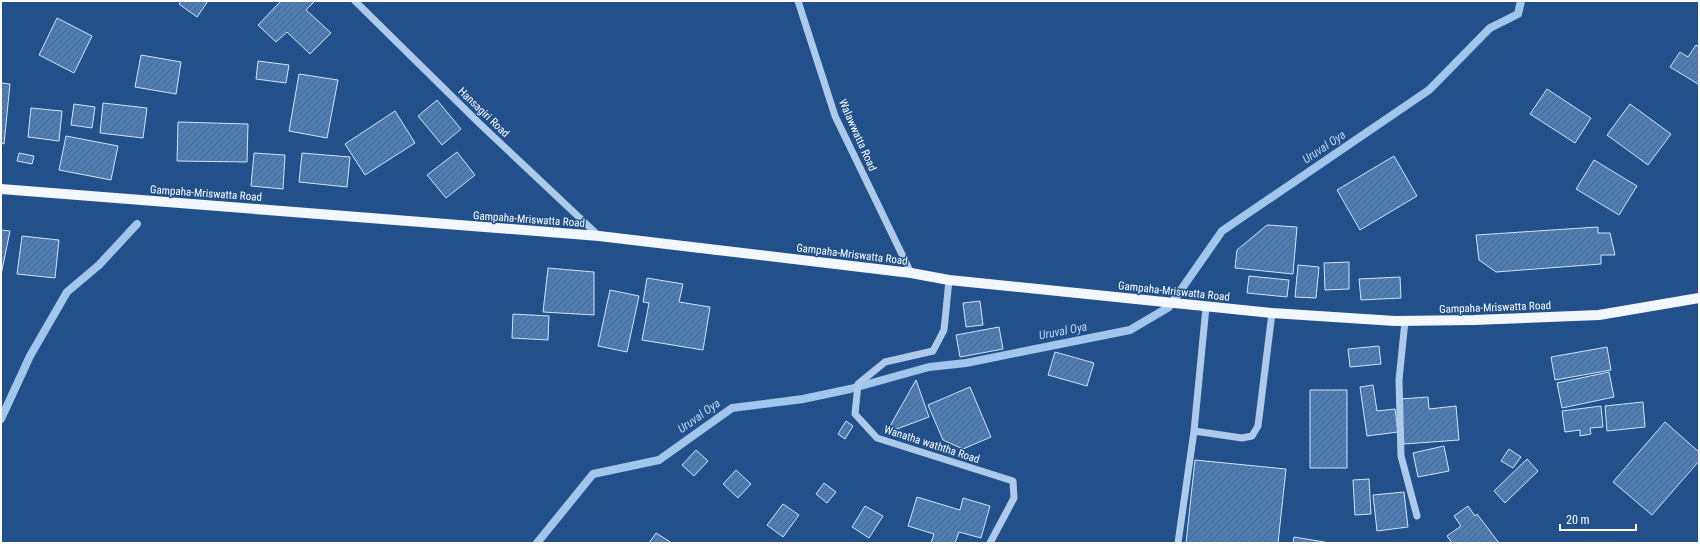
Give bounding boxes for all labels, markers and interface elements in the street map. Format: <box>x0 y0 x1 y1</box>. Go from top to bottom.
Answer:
street label: Hansagiri Road <box>455 85 512 140</box>
street label: Walawwatta Road <box>836 97 879 173</box>
water label: Uruval Oya <box>1300 128 1348 166</box>
street label: Gampaha-Mriswatta Road <box>150 183 262 204</box>
street label: Gampaha-Mriswatta Road <box>473 209 585 230</box>
street label: Gampaha-Mriswatta Road <box>796 241 908 268</box>
street label: Gampaha-Mriswatta Road <box>1118 279 1230 304</box>
street label: Gampaha-Mriswatta Road <box>1439 299 1551 316</box>
water label: Uruval Oya <box>1038 319 1088 343</box>
water label: Uruval Oya <box>675 396 723 436</box>
street label: Wanatha waththa Road <box>882 423 981 466</box>
scale bar <box>1560 506 1636 532</box>
text: 20 m <box>1566 513 1590 527</box>

